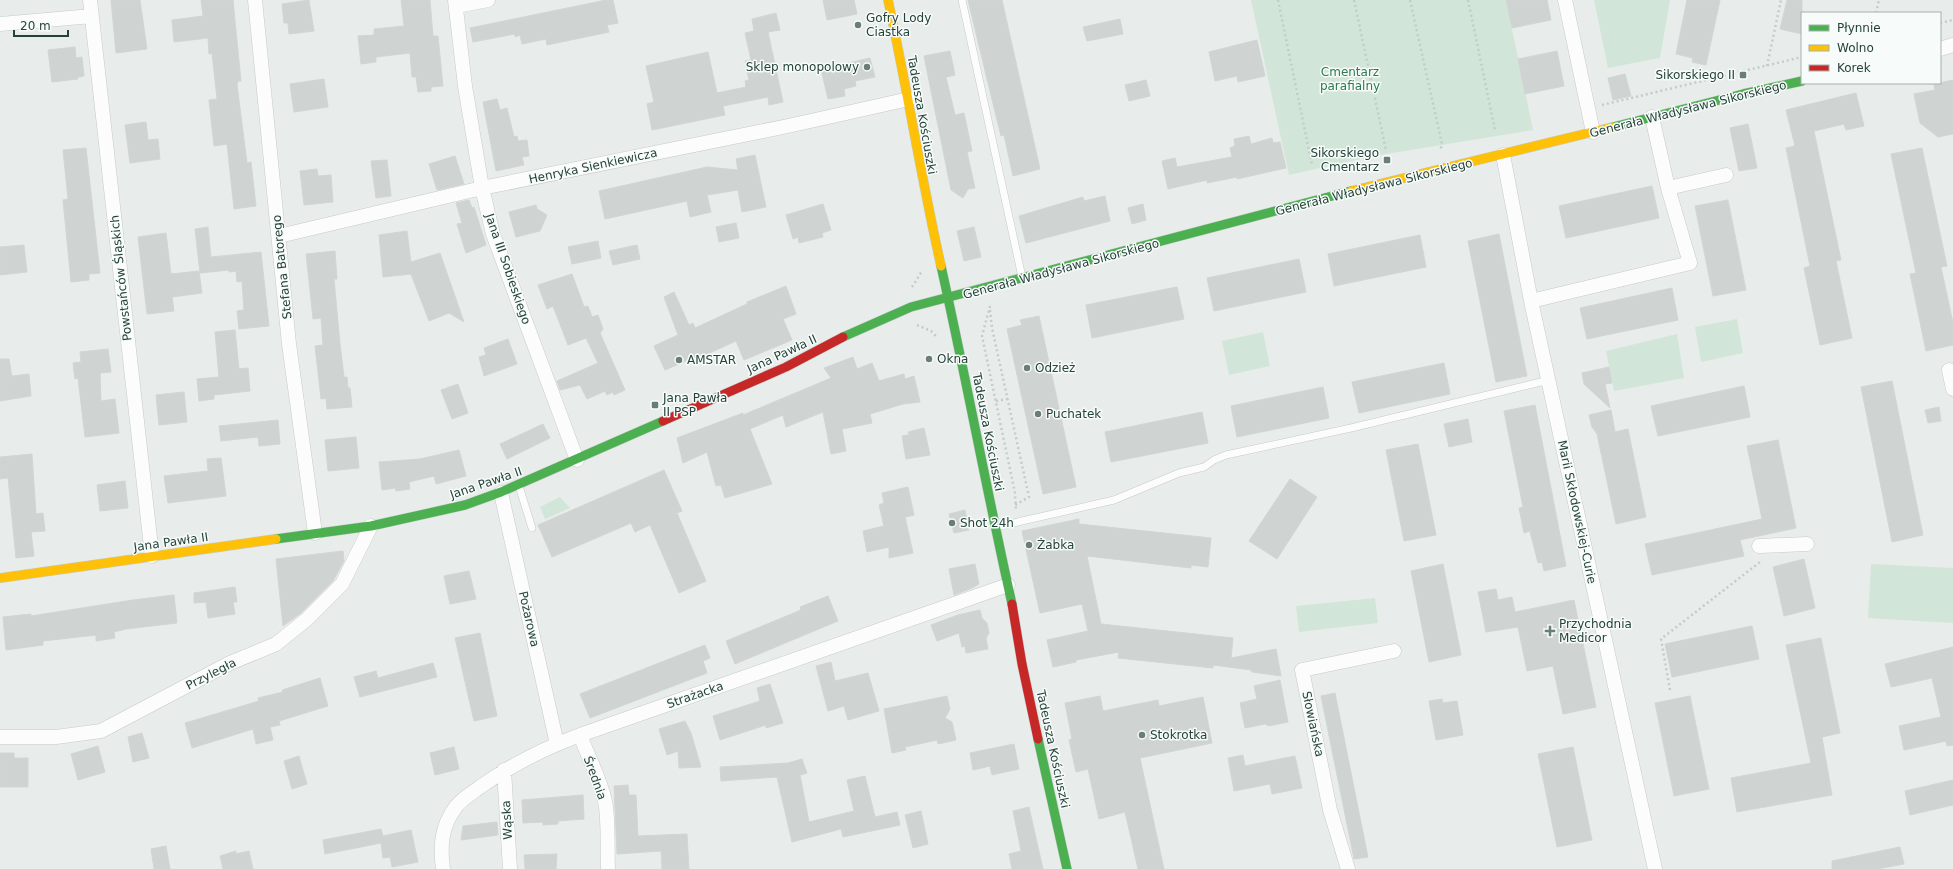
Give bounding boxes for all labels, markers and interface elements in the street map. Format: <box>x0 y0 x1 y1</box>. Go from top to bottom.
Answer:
place label: Gofry Lody Ciastka <box>866 11 931 39</box>
scale bar <box>14 12 68 38</box>
legend <box>1801 12 1941 84</box>
text: 20 m <box>20 19 51 33</box>
marker: Gofry Lody Ciastka <box>853 20 863 30</box>
text: Płynnie <box>1837 21 1881 35</box>
text: Wolno <box>1837 41 1874 55</box>
street label: Tadeusza Kościuszki <box>904 54 939 175</box>
place label: Sklep monopolowy <box>746 60 859 74</box>
text: Korek <box>1837 61 1871 75</box>
marker: Sklep monopolowy <box>862 62 872 72</box>
park label: Cmentarz parafialny <box>1320 65 1380 93</box>
place label: Sikorskiego II <box>1655 68 1735 82</box>
marker: Sikorskiego II <box>1738 70 1748 80</box>
street label: Generała Władysława Sikorskiego <box>1588 78 1788 140</box>
street label: Henryka Sienkiewicza <box>527 146 659 186</box>
place label: Sikorskiego Cmentarz <box>1310 146 1379 174</box>
marker: Sikorskiego Cmentarz <box>1382 155 1392 165</box>
street label: Generała Władysława Sikorskiego <box>1274 156 1474 218</box>
street label: Jana III Sobieskiego <box>482 211 534 326</box>
street label: Powstańców Śląskich <box>106 214 135 342</box>
street label: Stefana Batorego <box>270 214 294 320</box>
street label: Generała Władysława Sikorskiego <box>961 236 1161 302</box>
street label: Jana Pawła II <box>744 332 819 377</box>
place label: Okna <box>937 352 968 366</box>
place label: AMSTAR <box>687 353 736 367</box>
marker: Okna <box>924 354 934 364</box>
marker: AMSTAR <box>674 355 684 365</box>
place label: Odzież <box>1035 361 1075 375</box>
marker: Odzież <box>1022 363 1032 373</box>
street label: Tadeusza Kościuszki <box>969 371 1006 492</box>
place label: Jana Pawła II PSP <box>662 391 727 419</box>
marker: Jana Pawła II PSP <box>650 400 660 410</box>
place label: Puchatek <box>1046 407 1101 421</box>
marker: Puchatek <box>1033 409 1043 419</box>
street label: Marii Skłodowskiej-Curie <box>1555 439 1599 585</box>
street label: Jana Pawła II <box>447 464 524 502</box>
place label: Shot 24h <box>960 516 1014 530</box>
marker: Shot 24h <box>947 518 957 528</box>
street label: Jana Pawła II <box>132 530 209 554</box>
place label: Żabka <box>1037 537 1074 552</box>
marker: Żabka <box>1024 540 1034 550</box>
street label: Pożarowa <box>516 590 542 648</box>
place label: Przychodnia Medicor <box>1559 617 1632 645</box>
marker: Przychodnia Medicor <box>1544 625 1556 637</box>
street label: Przyległa <box>184 655 238 693</box>
street label: Strażacka <box>665 679 725 711</box>
street label: Tadeusza Kościuszki <box>1033 688 1072 809</box>
street label: Słowiańska <box>1299 690 1327 758</box>
place label: Stokrotka <box>1150 728 1207 742</box>
marker: Stokrotka <box>1137 730 1147 740</box>
street label: Średnia <box>581 754 610 802</box>
street label: Wąska <box>499 800 515 840</box>

